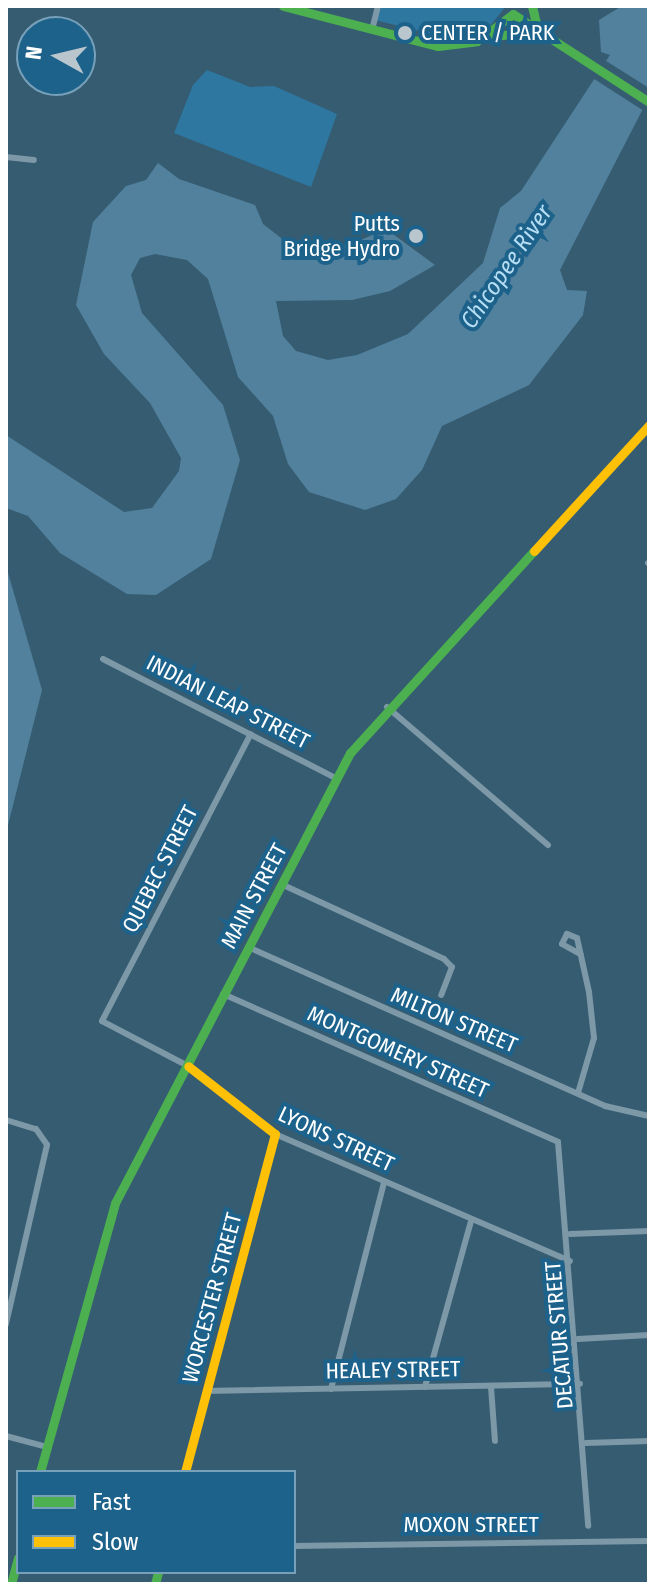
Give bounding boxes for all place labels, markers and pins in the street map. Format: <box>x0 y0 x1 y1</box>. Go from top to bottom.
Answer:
place label: CENTER / PARK <box>421 20 554 46</box>
marker: CENTER / PARK <box>396 24 414 42</box>
place label: Putts Bridge Hydro <box>283 210 400 262</box>
marker: Putts Bridge Hydro <box>407 227 425 245</box>

